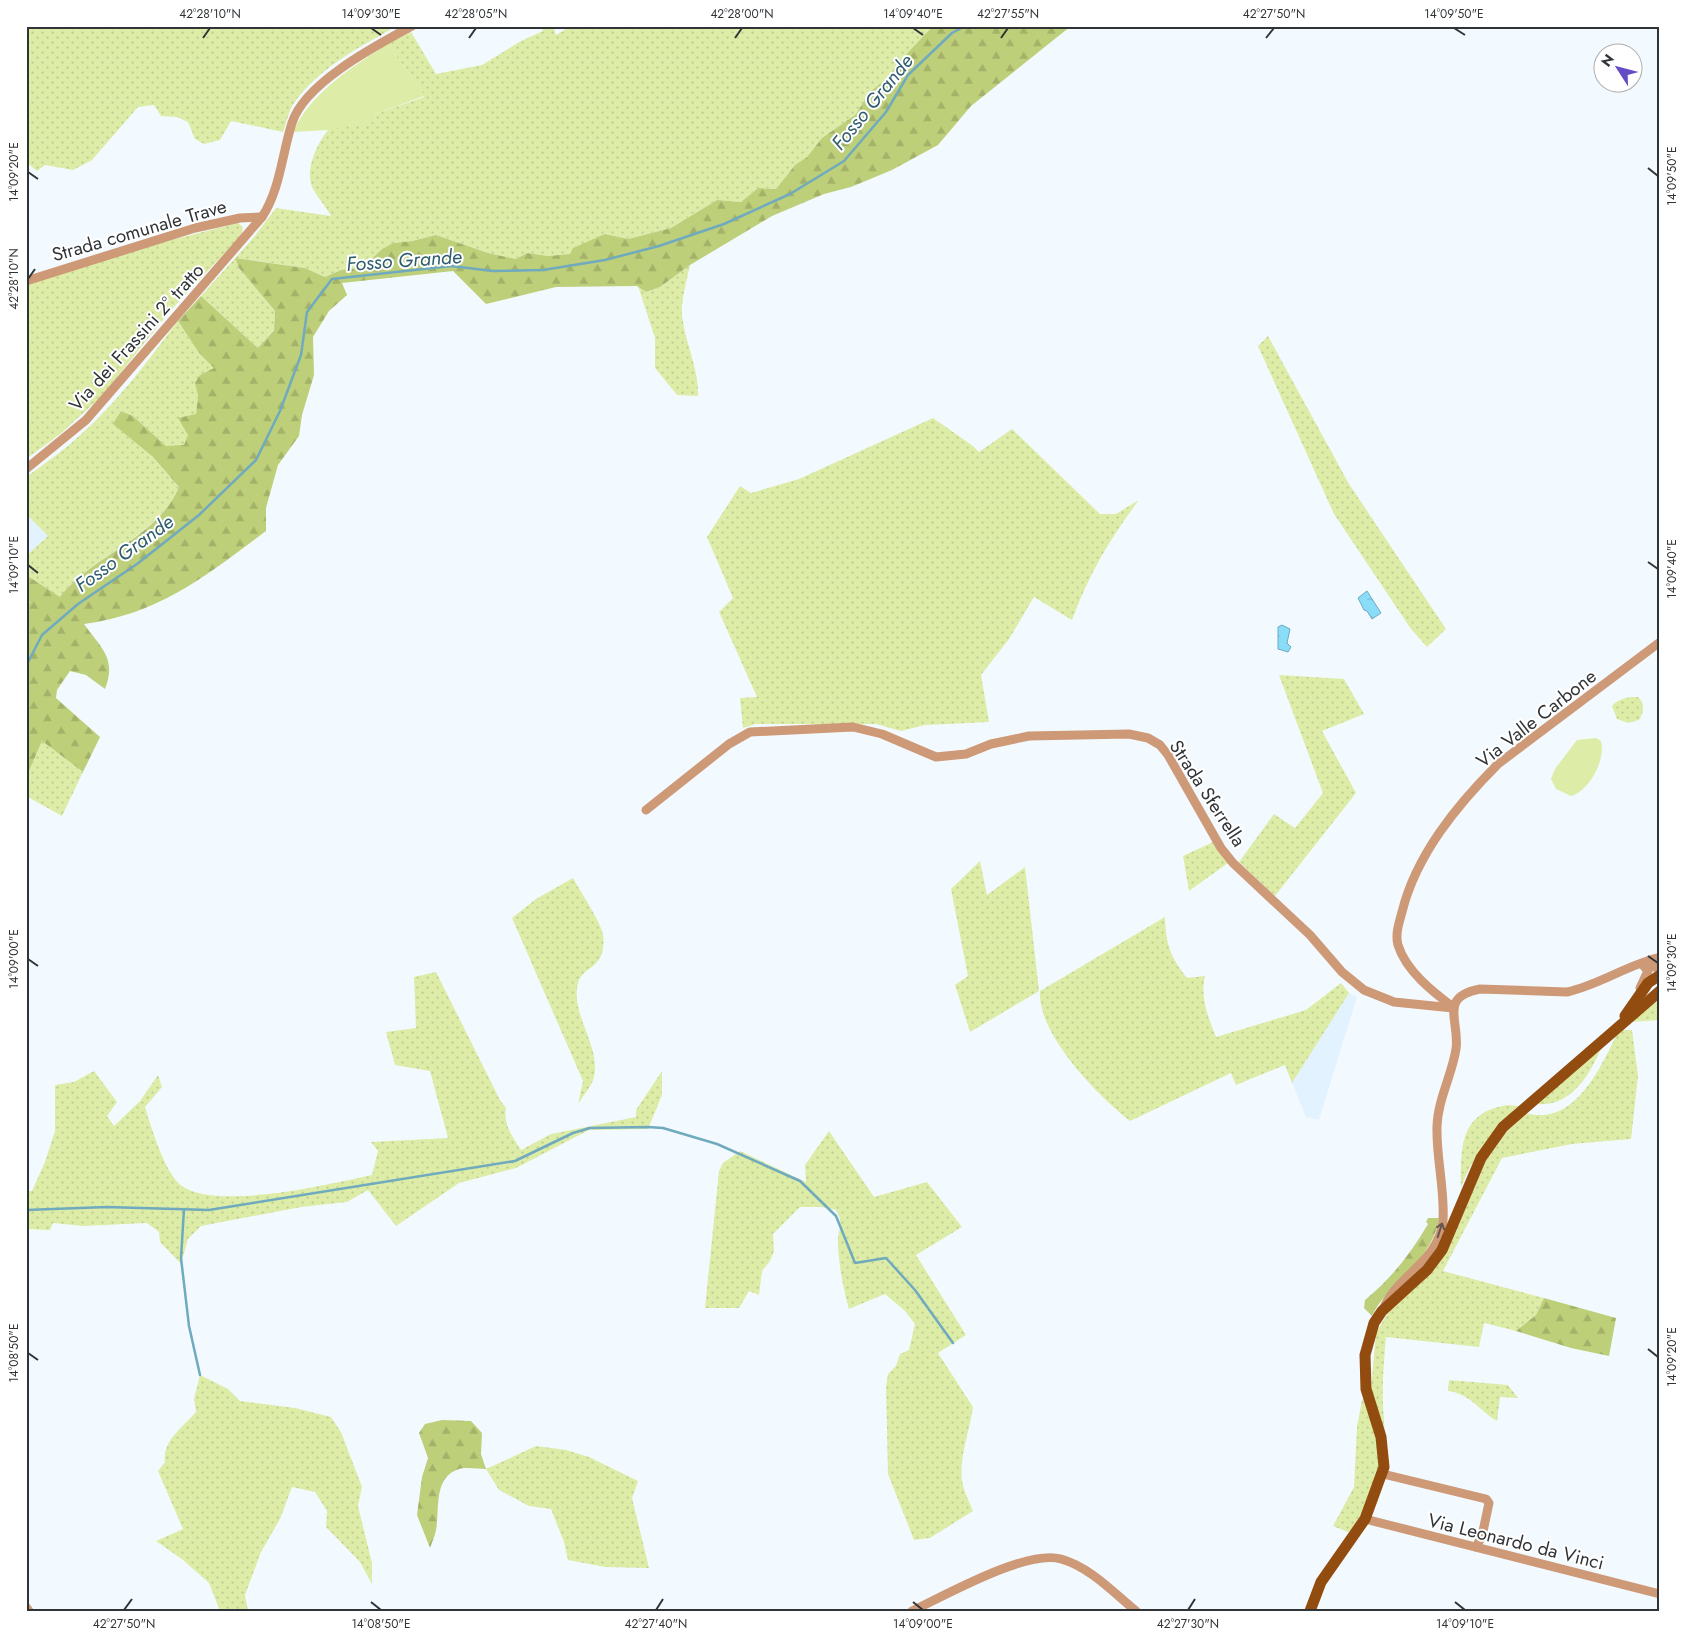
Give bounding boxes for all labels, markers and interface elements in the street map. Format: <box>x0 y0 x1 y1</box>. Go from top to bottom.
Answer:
text: 42°28'10"N <box>179 5 241 23</box>
text: 14°09'30"E <box>341 5 401 23</box>
text: 42°28'05"N <box>445 5 507 23</box>
text: 42°28'00"N <box>710 5 774 23</box>
text: 14°09'40"E <box>883 5 943 23</box>
text: 42°27'55"N <box>977 5 1039 23</box>
text: 42°27'50"N <box>1243 5 1305 23</box>
text: 14°09'50"E <box>1424 5 1484 23</box>
north arrow <box>1594 42 1644 92</box>
water label: Fosso Grande <box>825 48 920 157</box>
text: N <box>1596 50 1619 71</box>
text: 14°09'20"E <box>5 142 23 202</box>
text: 14°09'50"E <box>1663 146 1681 206</box>
street label: Strada comunale Trave <box>49 193 230 268</box>
water label: Fosso Grande <box>345 242 463 279</box>
text: 42°28'10"N <box>5 248 23 310</box>
street label: Via dei Frassini 2° tratto <box>63 257 210 417</box>
water label: Fosso Grande <box>69 508 180 599</box>
text: 14°09'10"E <box>5 536 23 594</box>
text: 14°09'40"E <box>1663 539 1681 599</box>
street label: Via Valle Carbone <box>1470 663 1602 774</box>
street label: Strada Sferrella <box>1163 735 1252 852</box>
text: 14°09'00"E <box>5 929 23 989</box>
text: 14°09'30"E <box>1663 933 1681 993</box>
one-way arrow <box>1436 1223 1445 1238</box>
text: 14°08'50"E <box>5 1323 23 1383</box>
text: 14°09'20"E <box>1663 1327 1681 1387</box>
street label: Via Leonardo da Vinci <box>1425 1507 1607 1576</box>
text: 42°27'50"N <box>93 1615 155 1633</box>
text: 14°08'50"E <box>351 1615 411 1633</box>
text: 42°27'40"N <box>625 1615 687 1633</box>
text: 14°09'00"E <box>893 1615 953 1633</box>
text: 42°27'30"N <box>1157 1615 1219 1633</box>
text: 14°09'10"E <box>1436 1615 1494 1633</box>

